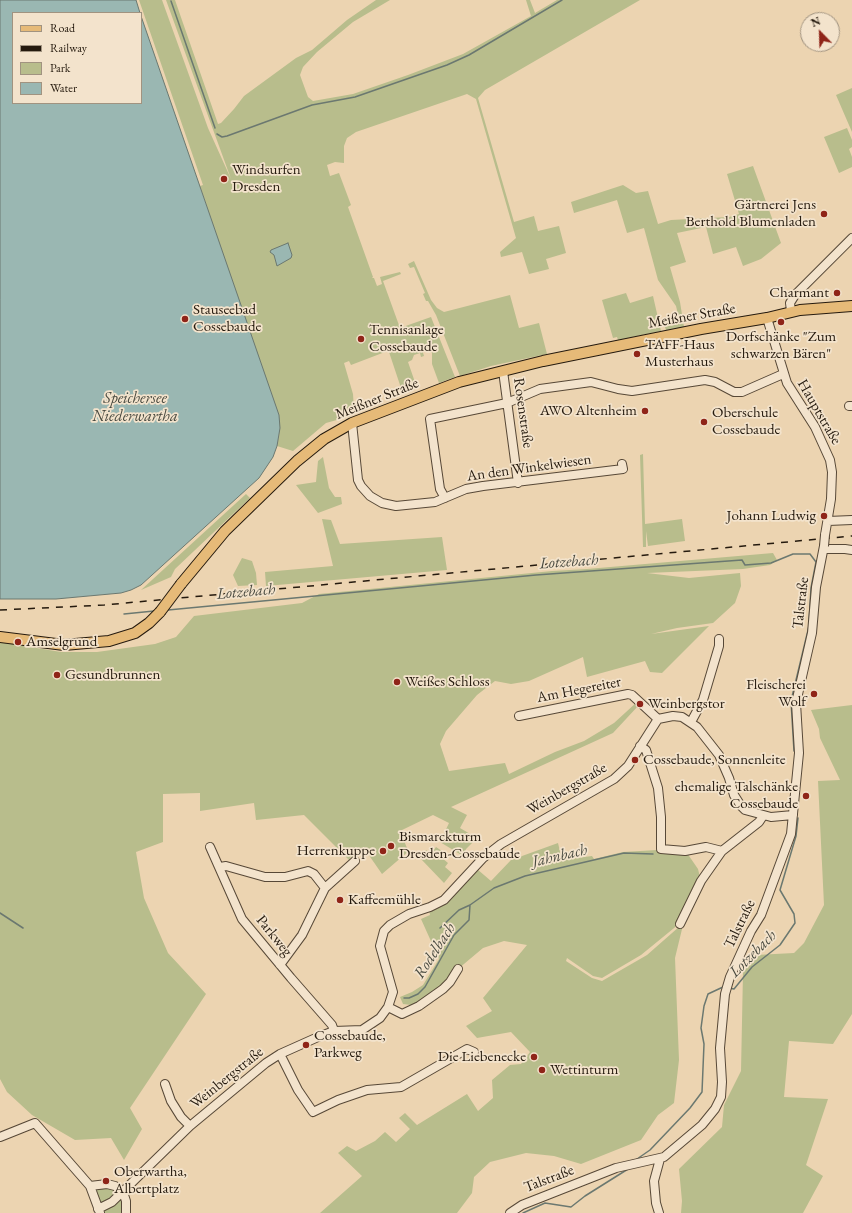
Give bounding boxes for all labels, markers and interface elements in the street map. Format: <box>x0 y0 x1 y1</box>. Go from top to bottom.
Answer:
legend <box>12 12 142 104</box>
north arrow <box>800 12 840 52</box>
text: N <box>809 14 823 30</box>
text: Road <box>50 20 75 36</box>
text: Railway <box>50 40 87 56</box>
text: Park <box>50 60 70 76</box>
text: Water <box>50 80 77 96</box>
place label: Windsurfen Dresden <box>232 161 301 196</box>
marker: Windsurfen Dresden <box>219 174 229 184</box>
place label: Gärtnerei Jens Berthold Blumenladen <box>686 196 816 231</box>
marker: Gärtnerei Jens Berthold Blumenladen <box>819 209 829 219</box>
place label: Charmant <box>769 284 829 302</box>
marker: Charmant <box>832 288 842 298</box>
street label: Meißner Straße <box>647 299 737 333</box>
place label: Stauseebad Cossebaude <box>193 301 261 336</box>
marker: Stauseebad Cossebaude <box>180 314 190 324</box>
marker: Dorfschänke "Zum schwarzen Bären" <box>776 317 786 327</box>
place label: Tennisanlage Cossebaude <box>369 321 444 356</box>
place label: Dorfschänke "Zum schwarzen Bären" <box>726 328 836 363</box>
marker: Tennisanlage Cossebaude <box>356 334 366 344</box>
place label: TAFF-Haus Musterhaus <box>645 336 715 371</box>
marker: TAFF-Haus Musterhaus <box>632 349 642 359</box>
street label: Meißner Straße <box>333 374 421 424</box>
street label: Hauptstraße <box>793 376 845 448</box>
street label: Rosenstraße <box>509 377 537 449</box>
water label: Speichersee Niederwartha <box>92 389 178 427</box>
place label: AWO Altenheim <box>540 402 637 420</box>
place label: Oberschule Cossebaude <box>712 404 780 439</box>
marker: AWO Altenheim <box>640 406 650 416</box>
marker: Oberschule Cossebaude <box>699 417 709 427</box>
street label: An den Winkelwiesen <box>466 450 592 486</box>
place label: Johann Ludwig <box>726 507 816 525</box>
marker: Johann Ludwig <box>819 511 829 521</box>
water label: Lotzebach <box>539 550 599 574</box>
street label: Talstraße <box>789 576 813 630</box>
water label: Lotzebach <box>216 580 276 604</box>
place label: Amselgrund <box>26 633 97 651</box>
marker: Amselgrund <box>13 637 23 647</box>
place label: Gesundbrunnen <box>65 666 160 684</box>
marker: Gesundbrunnen <box>52 670 62 680</box>
place label: Weißes Schloss <box>405 673 490 691</box>
street label: Am Hegereiter <box>535 673 623 707</box>
place label: Fleischerei Wolf <box>746 676 806 711</box>
marker: Weißes Schloss <box>392 677 402 687</box>
marker: Fleischerei Wolf <box>809 689 819 699</box>
place label: Weinbergstor <box>648 695 725 713</box>
marker: Weinbergstor <box>635 699 645 709</box>
place label: Cossebaude, Sonnenleite <box>643 751 786 769</box>
marker: Cossebaude, Sonnenleite <box>630 755 640 765</box>
street label: Weinbergstraße <box>524 759 610 819</box>
place label: ehemalige Talschänke Cossebaude <box>675 778 798 813</box>
marker: ehemalige Talschänke Cossebaude <box>801 791 811 801</box>
place label: Bismarckturm Dresden-Cossebaude <box>399 828 520 863</box>
water label: Jahnbach <box>531 840 589 872</box>
marker: Bismarckturm Dresden-Cossebaude <box>386 841 396 851</box>
place label: Herrenkuppe <box>297 842 375 860</box>
marker: Herrenkuppe <box>378 846 388 856</box>
place label: Kaffeemühle <box>348 891 421 909</box>
marker: Kaffeemühle <box>335 895 345 905</box>
street label: Talstraße <box>721 897 759 951</box>
street label: Parkweg <box>252 912 296 960</box>
water label: Rodelbach <box>410 920 460 982</box>
water label: Lotzebach <box>725 926 781 982</box>
place label: Cossebaude, Parkweg <box>314 1027 386 1062</box>
marker: Cossebaude, Parkweg <box>301 1040 311 1050</box>
street label: Weinbergstraße <box>187 1043 267 1113</box>
place label: Die Liebenecke <box>438 1048 526 1066</box>
marker: Die Liebenecke <box>529 1052 539 1062</box>
place label: Wettinturm <box>550 1061 618 1079</box>
marker: Wettinturm <box>537 1065 547 1075</box>
street label: Talstraße <box>521 1161 577 1197</box>
place label: Oberwartha, Albertplatz <box>114 1163 187 1198</box>
marker: Oberwartha, Albertplatz <box>101 1176 111 1186</box>

